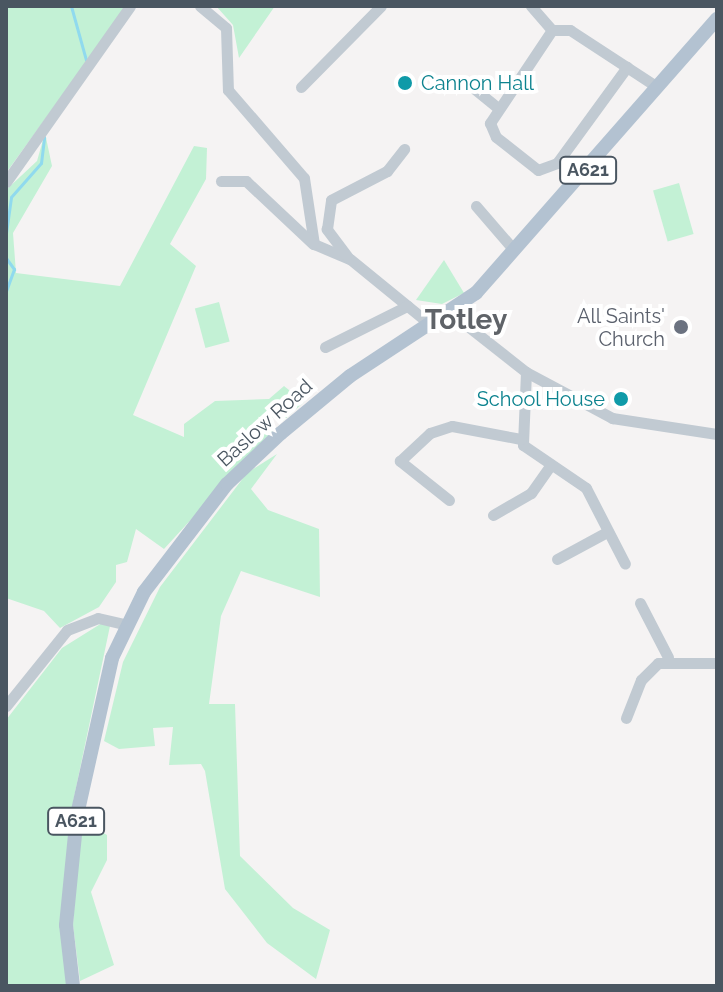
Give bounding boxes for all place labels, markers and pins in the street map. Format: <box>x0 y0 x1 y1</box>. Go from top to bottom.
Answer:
place label: Cannon Hall <box>421 71 534 95</box>
marker: Cannon Hall <box>396 74 414 92</box>
place label: All Saints' Church <box>576 304 665 351</box>
marker: All Saints' Church <box>672 318 690 336</box>
place label: School House <box>476 387 605 411</box>
marker: School House <box>612 390 630 408</box>

